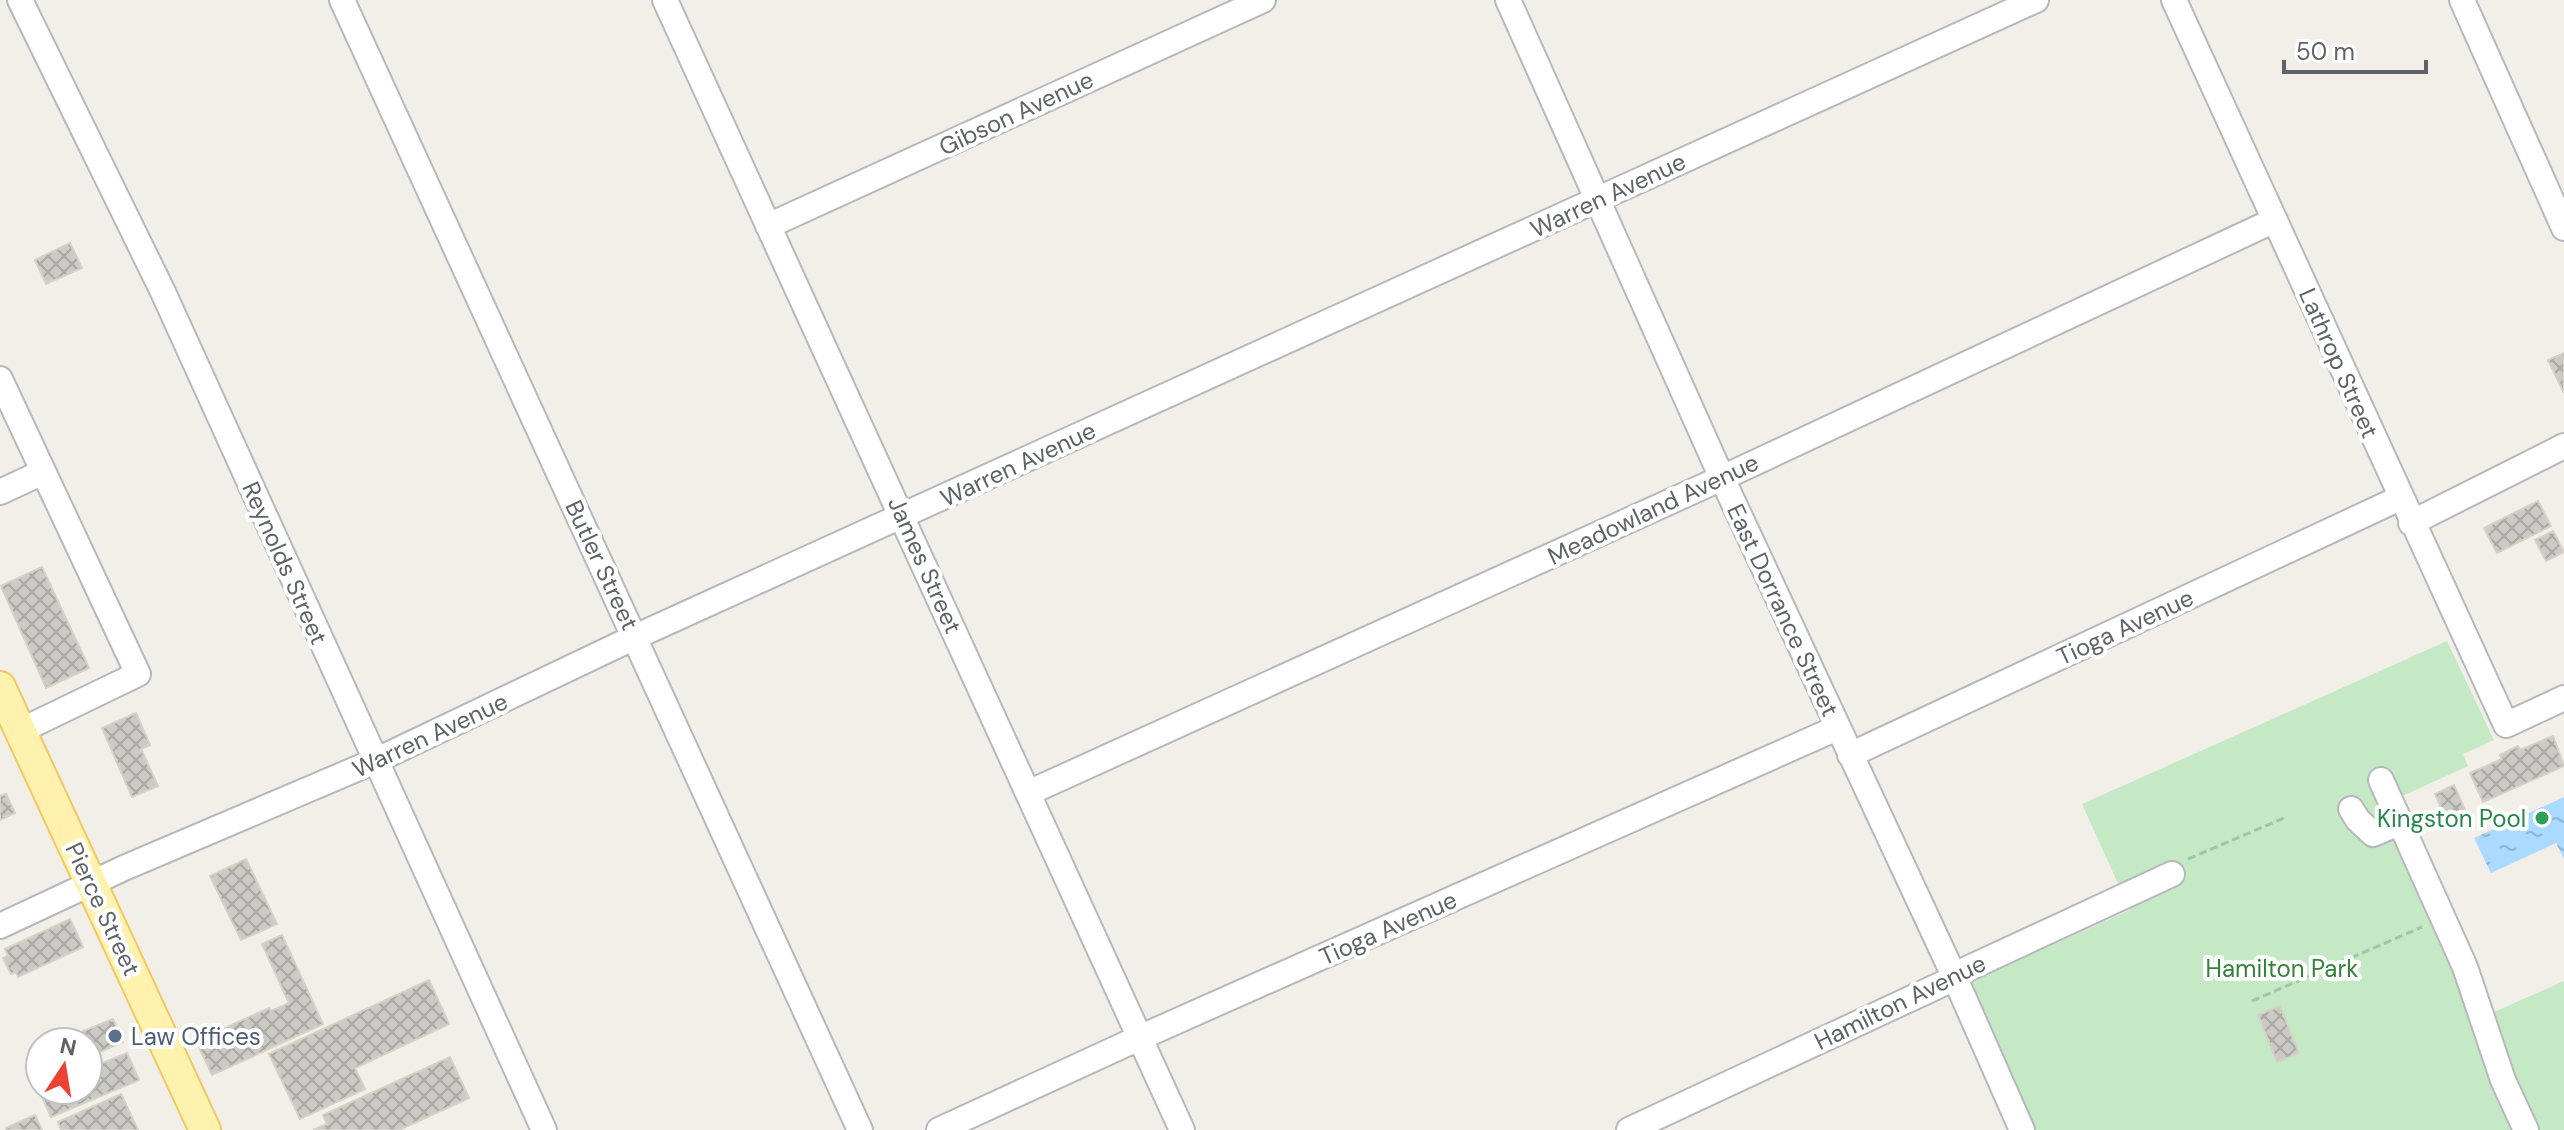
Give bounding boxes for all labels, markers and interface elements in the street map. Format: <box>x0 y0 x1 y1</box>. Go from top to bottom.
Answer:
scale bar <box>2284 24 2426 74</box>
text: 50 m <box>2296 36 2355 67</box>
street label: Gibson Avenue <box>934 64 1098 162</box>
street label: Warren Avenue <box>1525 146 1691 244</box>
street label: Lathrop Street <box>2292 283 2386 443</box>
street label: Warren Avenue <box>935 415 1101 513</box>
street label: Meadowland Avenue <box>1543 447 1763 571</box>
street label: Reynolds Street <box>235 477 335 649</box>
street label: James Street <box>881 492 969 638</box>
street label: Butler Street <box>558 495 646 635</box>
street label: East Dorrance Street <box>1720 499 1846 721</box>
street label: Tioga Avenue <box>2052 582 2198 672</box>
street label: Warren Avenue <box>347 686 513 784</box>
place label: Kingston Pool <box>2377 803 2526 834</box>
marker: Kingston Pool <box>2533 809 2551 827</box>
street label: Pierce Street <box>59 837 147 981</box>
street label: Tioga Avenue <box>1314 884 1462 972</box>
street label: Hamilton Avenue <box>1809 947 1991 1057</box>
park label: Hamilton Park <box>2206 953 2358 984</box>
place label: Law Offices <box>131 1021 261 1052</box>
north arrow <box>24 1026 104 1106</box>
marker: Law Offices <box>106 1027 124 1045</box>
text: N <box>57 1031 79 1063</box>

